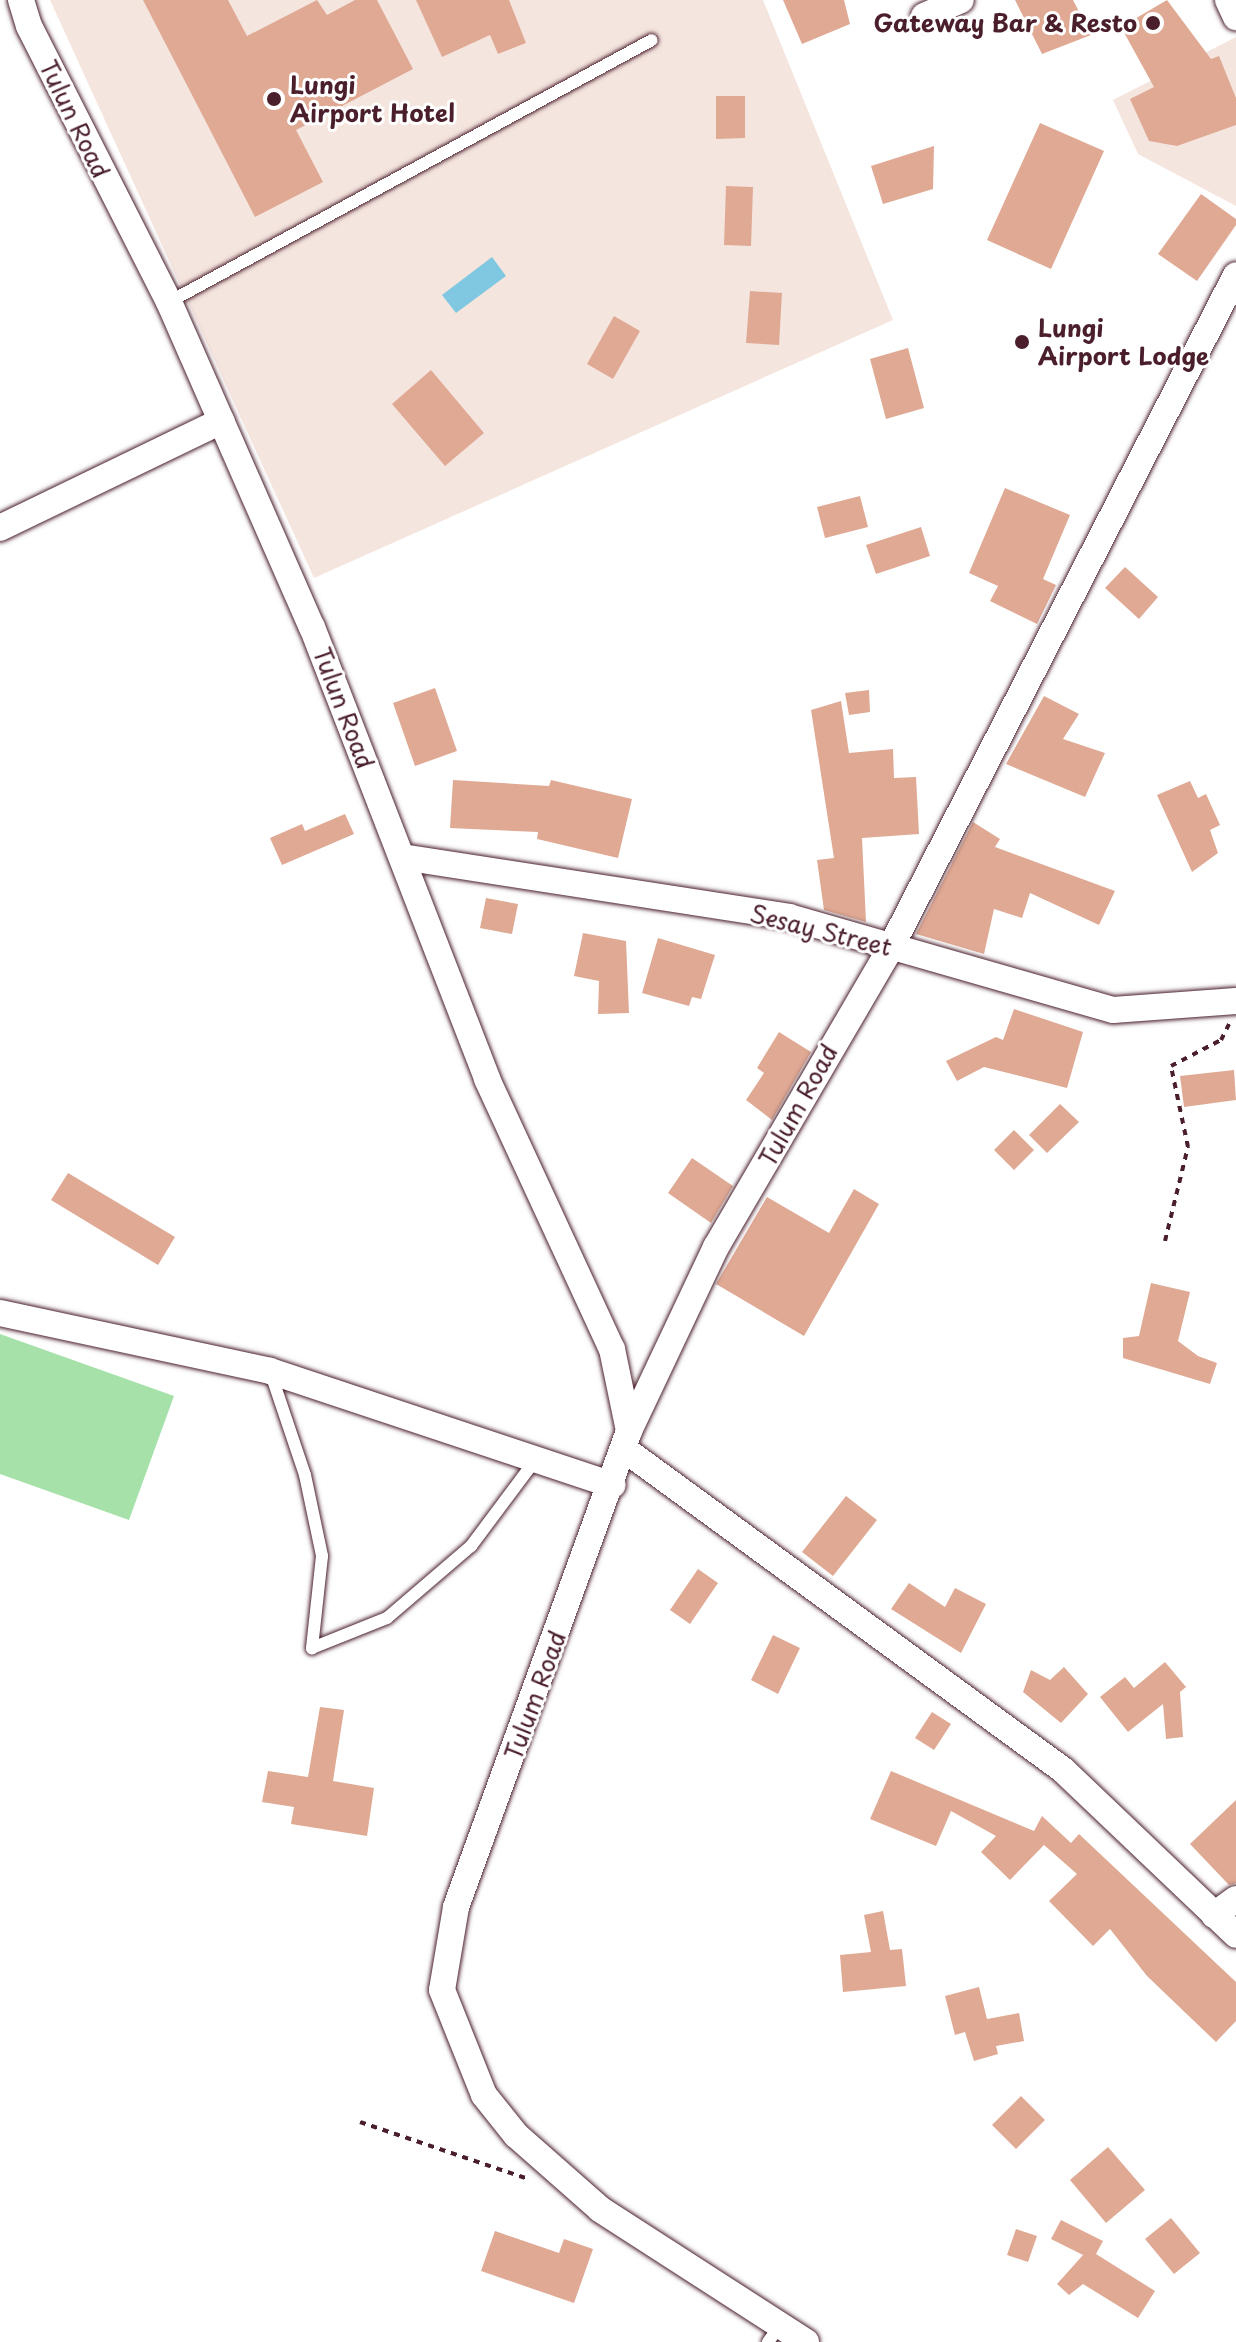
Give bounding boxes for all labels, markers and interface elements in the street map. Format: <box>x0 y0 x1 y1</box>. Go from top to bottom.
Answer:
place label: Gateway Bar & Resto <box>873 9 1137 37</box>
marker: Gateway Bar & Resto <box>1144 14 1162 32</box>
street label: Tulun Road <box>34 55 116 183</box>
place label: Lungi Airport Hotel <box>290 71 456 127</box>
marker: Lungi Airport Hotel <box>265 90 283 108</box>
place label: Lungi Airport Lodge <box>1038 314 1208 370</box>
marker: Lungi Airport Lodge <box>1013 333 1031 351</box>
street label: Tulun Road <box>308 643 380 773</box>
street label: Sesay Street <box>746 898 896 962</box>
street label: Tulum Road <box>753 1039 843 1171</box>
street label: Tulum Road <box>498 1627 572 1763</box>

